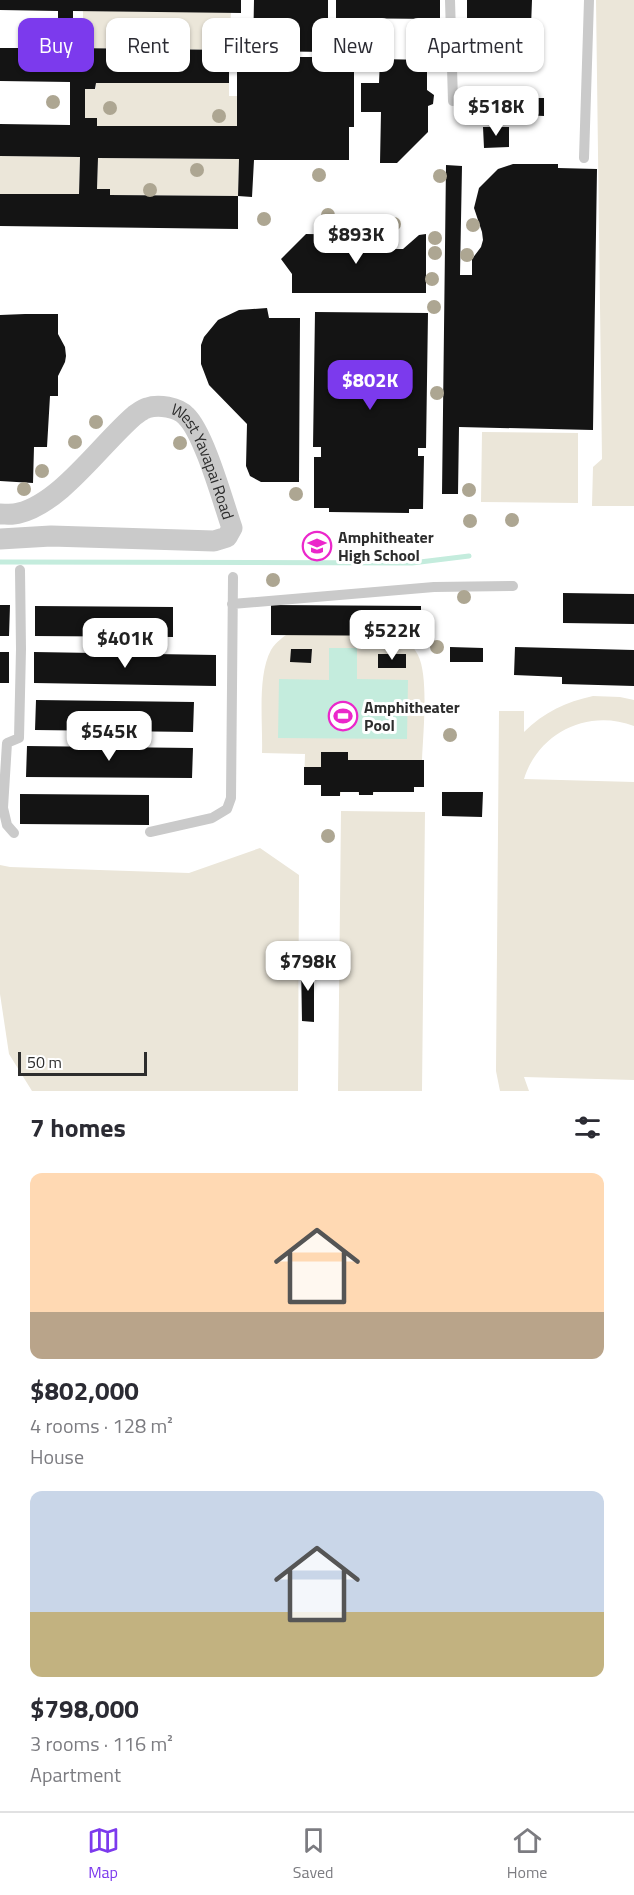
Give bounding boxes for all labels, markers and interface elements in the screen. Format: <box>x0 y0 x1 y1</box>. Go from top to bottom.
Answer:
chip: Buy <box>18 18 94 72</box>
chip: Rent <box>106 18 190 72</box>
chip: Filters <box>202 18 300 72</box>
chip: New <box>312 18 394 72</box>
chip: Apartment <box>406 18 544 72</box>
pin: $518K <box>454 86 538 137</box>
text: $518K <box>468 90 524 121</box>
pin: $893K <box>314 214 398 265</box>
text: $893K <box>328 218 384 249</box>
pin: $802K <box>328 360 412 411</box>
text: $802K <box>342 364 398 395</box>
street label: West Yavapai Road <box>167 397 240 522</box>
place label: Amphitheater High School <box>338 525 434 567</box>
school or university icon: Amphitheater High School <box>301 530 333 562</box>
pin: $522K <box>350 610 434 661</box>
text: $522K <box>364 614 420 645</box>
pin: $401K <box>83 618 167 669</box>
text: $401K <box>97 622 153 653</box>
place label: Amphitheater Pool <box>364 695 460 737</box>
sports icon: Amphitheater Pool <box>327 700 359 732</box>
pin: $545K <box>67 711 151 762</box>
text: $545K <box>81 715 137 746</box>
pin: $798K <box>266 941 350 992</box>
text: $798K <box>280 945 336 976</box>
scale bar <box>18 1049 147 1076</box>
text: 50 m <box>27 1050 62 1074</box>
text: 7 homes <box>30 1108 126 1147</box>
icon: filters <box>571 1111 604 1144</box>
icon: home <box>263 1212 371 1320</box>
text: $802,000 <box>30 1371 139 1410</box>
text: 4 rooms · 128 m² <box>30 1410 173 1441</box>
text: House <box>30 1441 84 1472</box>
icon: home <box>263 1530 371 1638</box>
text: $798,000 <box>30 1689 139 1728</box>
text: 3 rooms · 116 m² <box>30 1728 173 1759</box>
text: Apartment <box>30 1759 121 1790</box>
tab: Map <box>87 1824 120 1884</box>
tab: Saved <box>293 1824 334 1884</box>
tab: Home <box>507 1824 547 1884</box>

